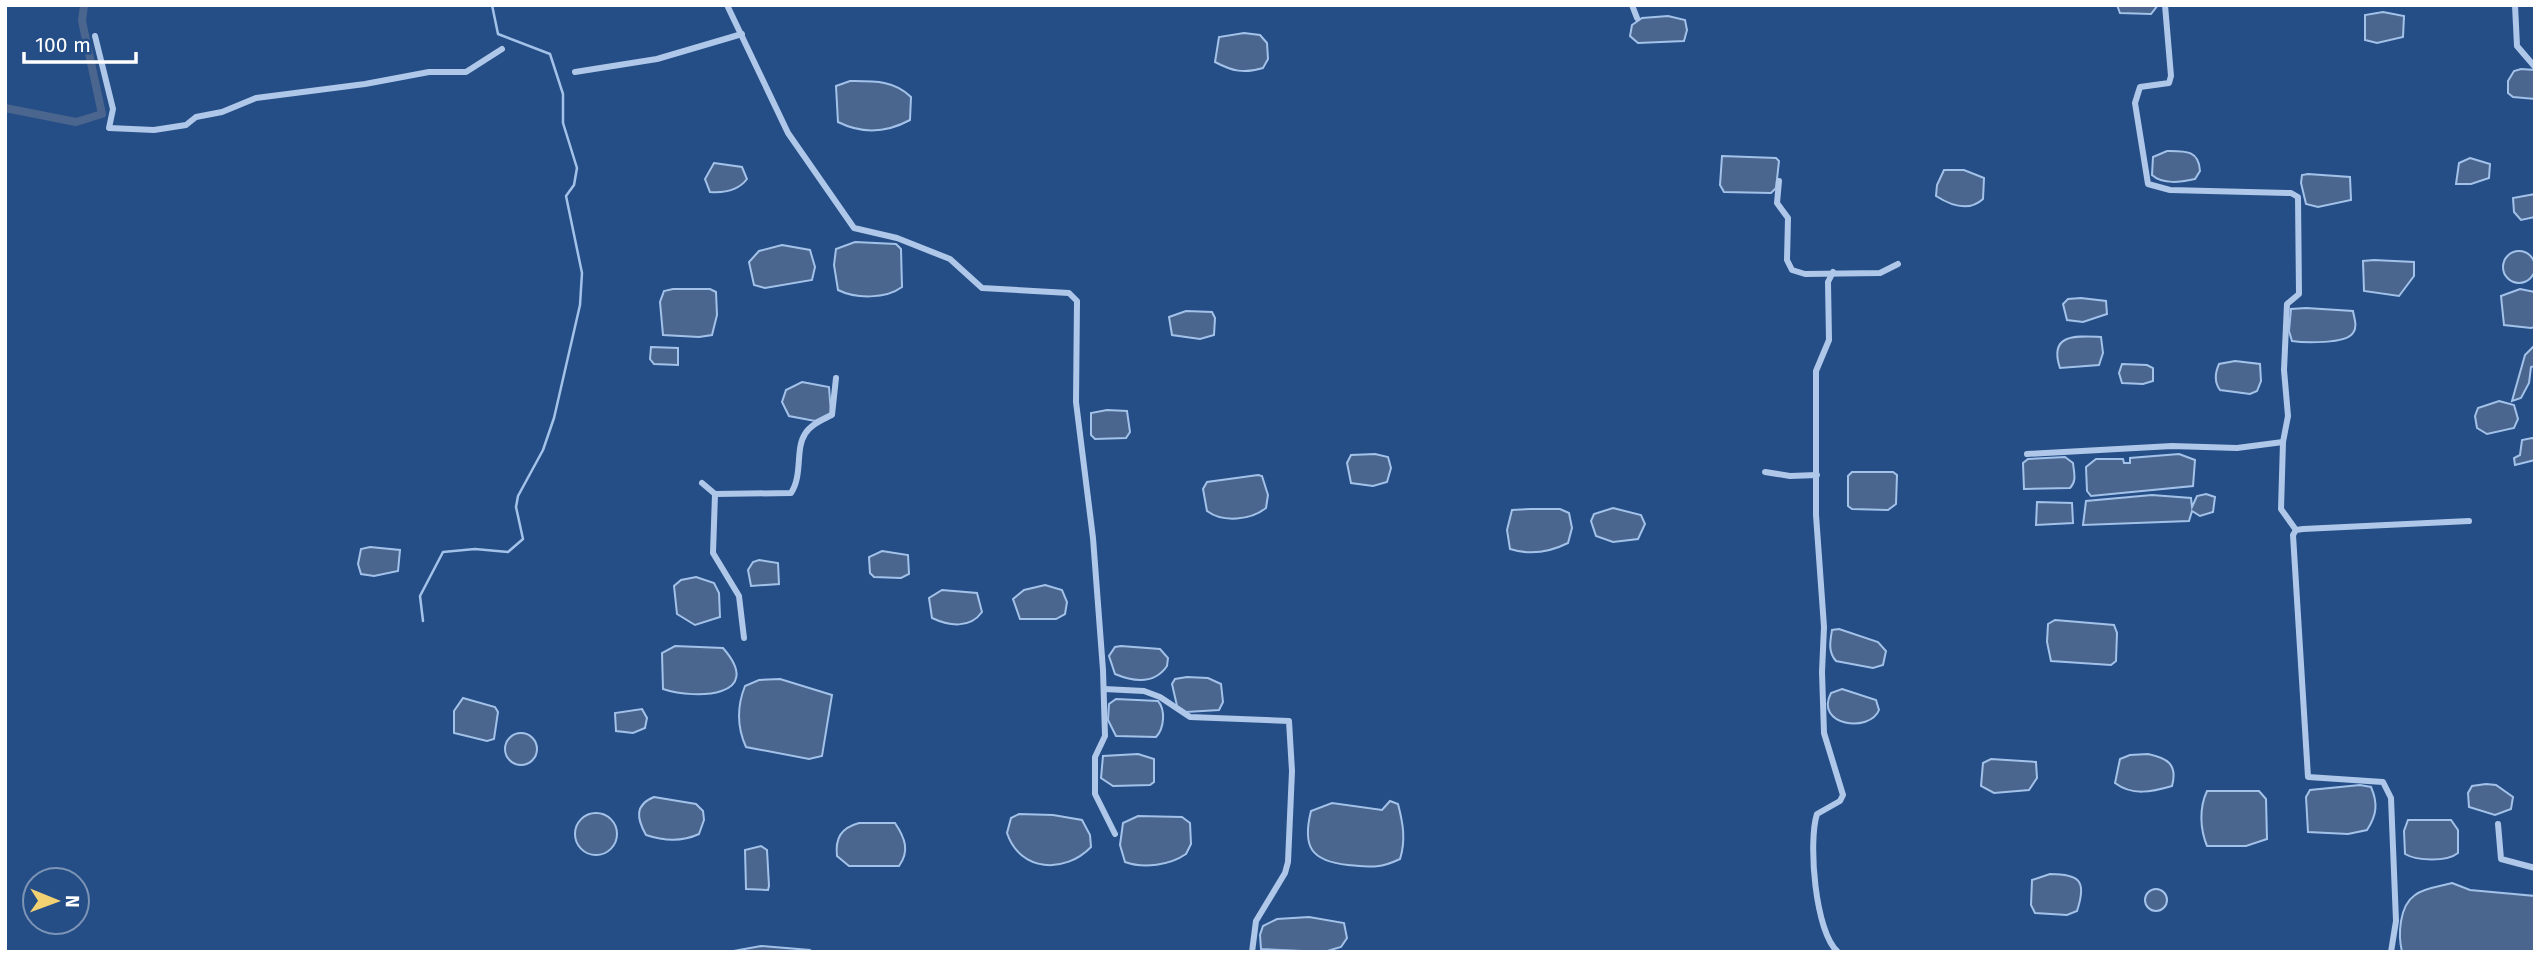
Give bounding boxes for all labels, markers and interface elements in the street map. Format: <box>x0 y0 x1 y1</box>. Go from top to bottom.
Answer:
scale bar <box>24 21 136 65</box>
text: 100 m <box>35 32 91 58</box>
north arrow <box>21 866 91 936</box>
text: N <box>61 895 84 908</box>

